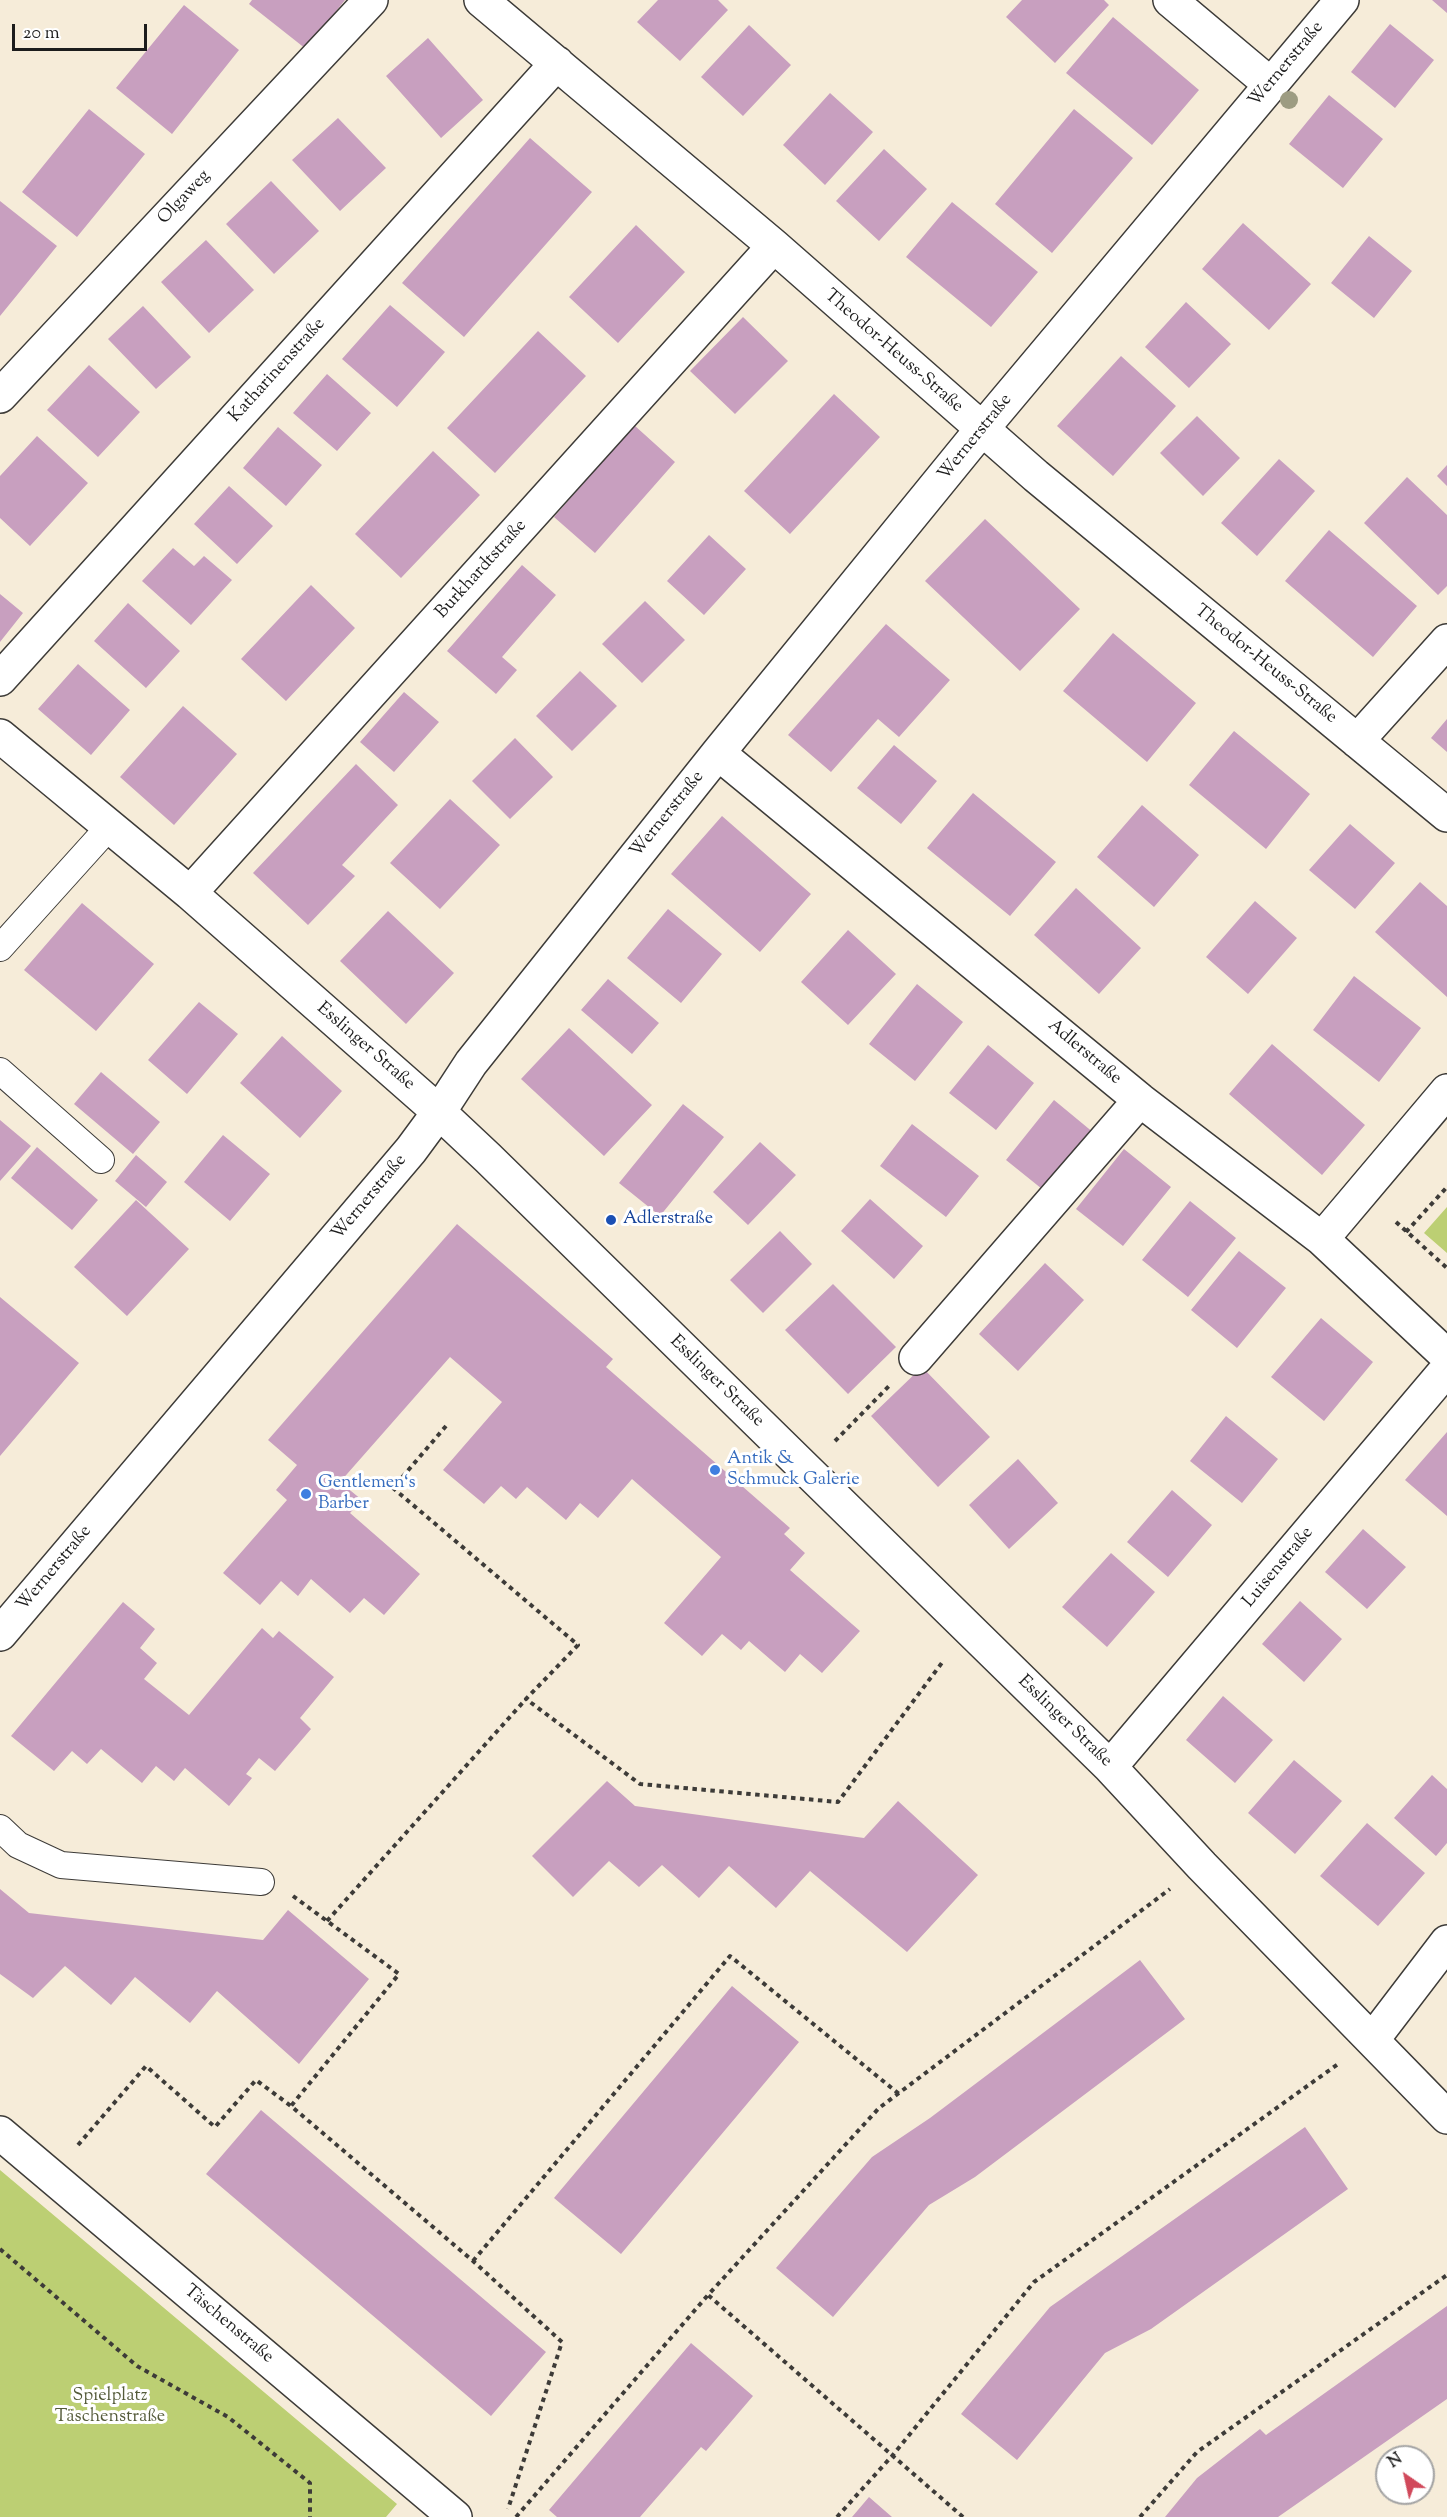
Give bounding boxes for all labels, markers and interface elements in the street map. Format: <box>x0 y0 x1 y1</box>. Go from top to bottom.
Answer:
scale bar <box>15 12 150 50</box>
street label: Wernerstraße <box>1245 18 1329 112</box>
text: 20 m <box>23 21 60 47</box>
street label: Olgaweg <box>154 166 216 230</box>
street label: Theodor-Heuss-Straße <box>819 286 967 418</box>
street label: Katharinenstraße <box>225 314 331 428</box>
street label: Wernerstraße <box>935 390 1017 486</box>
street label: Burkhardtstraße <box>432 516 532 624</box>
street label: Theodor-Heuss-Straße <box>1189 601 1341 729</box>
street label: Wernerstraße <box>627 767 709 863</box>
street label: Esslinger Straße <box>311 998 419 1096</box>
street label: Adlerstraße <box>1043 1016 1125 1090</box>
street label: Wernerstraße <box>328 1151 412 1245</box>
place label: Adlerstraße <box>623 1209 713 1231</box>
marker: Adlerstraße <box>604 1213 618 1227</box>
street label: Esslinger Straße <box>664 1331 768 1433</box>
place label: Antik & Schmuck Galerie <box>727 1449 860 1492</box>
marker: Antik & Schmuck Galerie <box>708 1463 722 1477</box>
place label: Gentlemen‘s Barber <box>318 1473 415 1516</box>
marker: Gentlemen‘s Barber <box>299 1487 313 1501</box>
street label: Wernerstraße <box>13 1522 97 1616</box>
street label: Luisenstraße <box>1239 1523 1319 1613</box>
street label: Esslinger Straße <box>1012 1671 1116 1773</box>
street label: Täschenstraße <box>179 2281 277 2369</box>
park label: Spielplatz Täschenstraße <box>55 2386 165 2428</box>
north arrow <box>1375 2445 1435 2505</box>
text: N <box>1384 2448 1408 2474</box>

